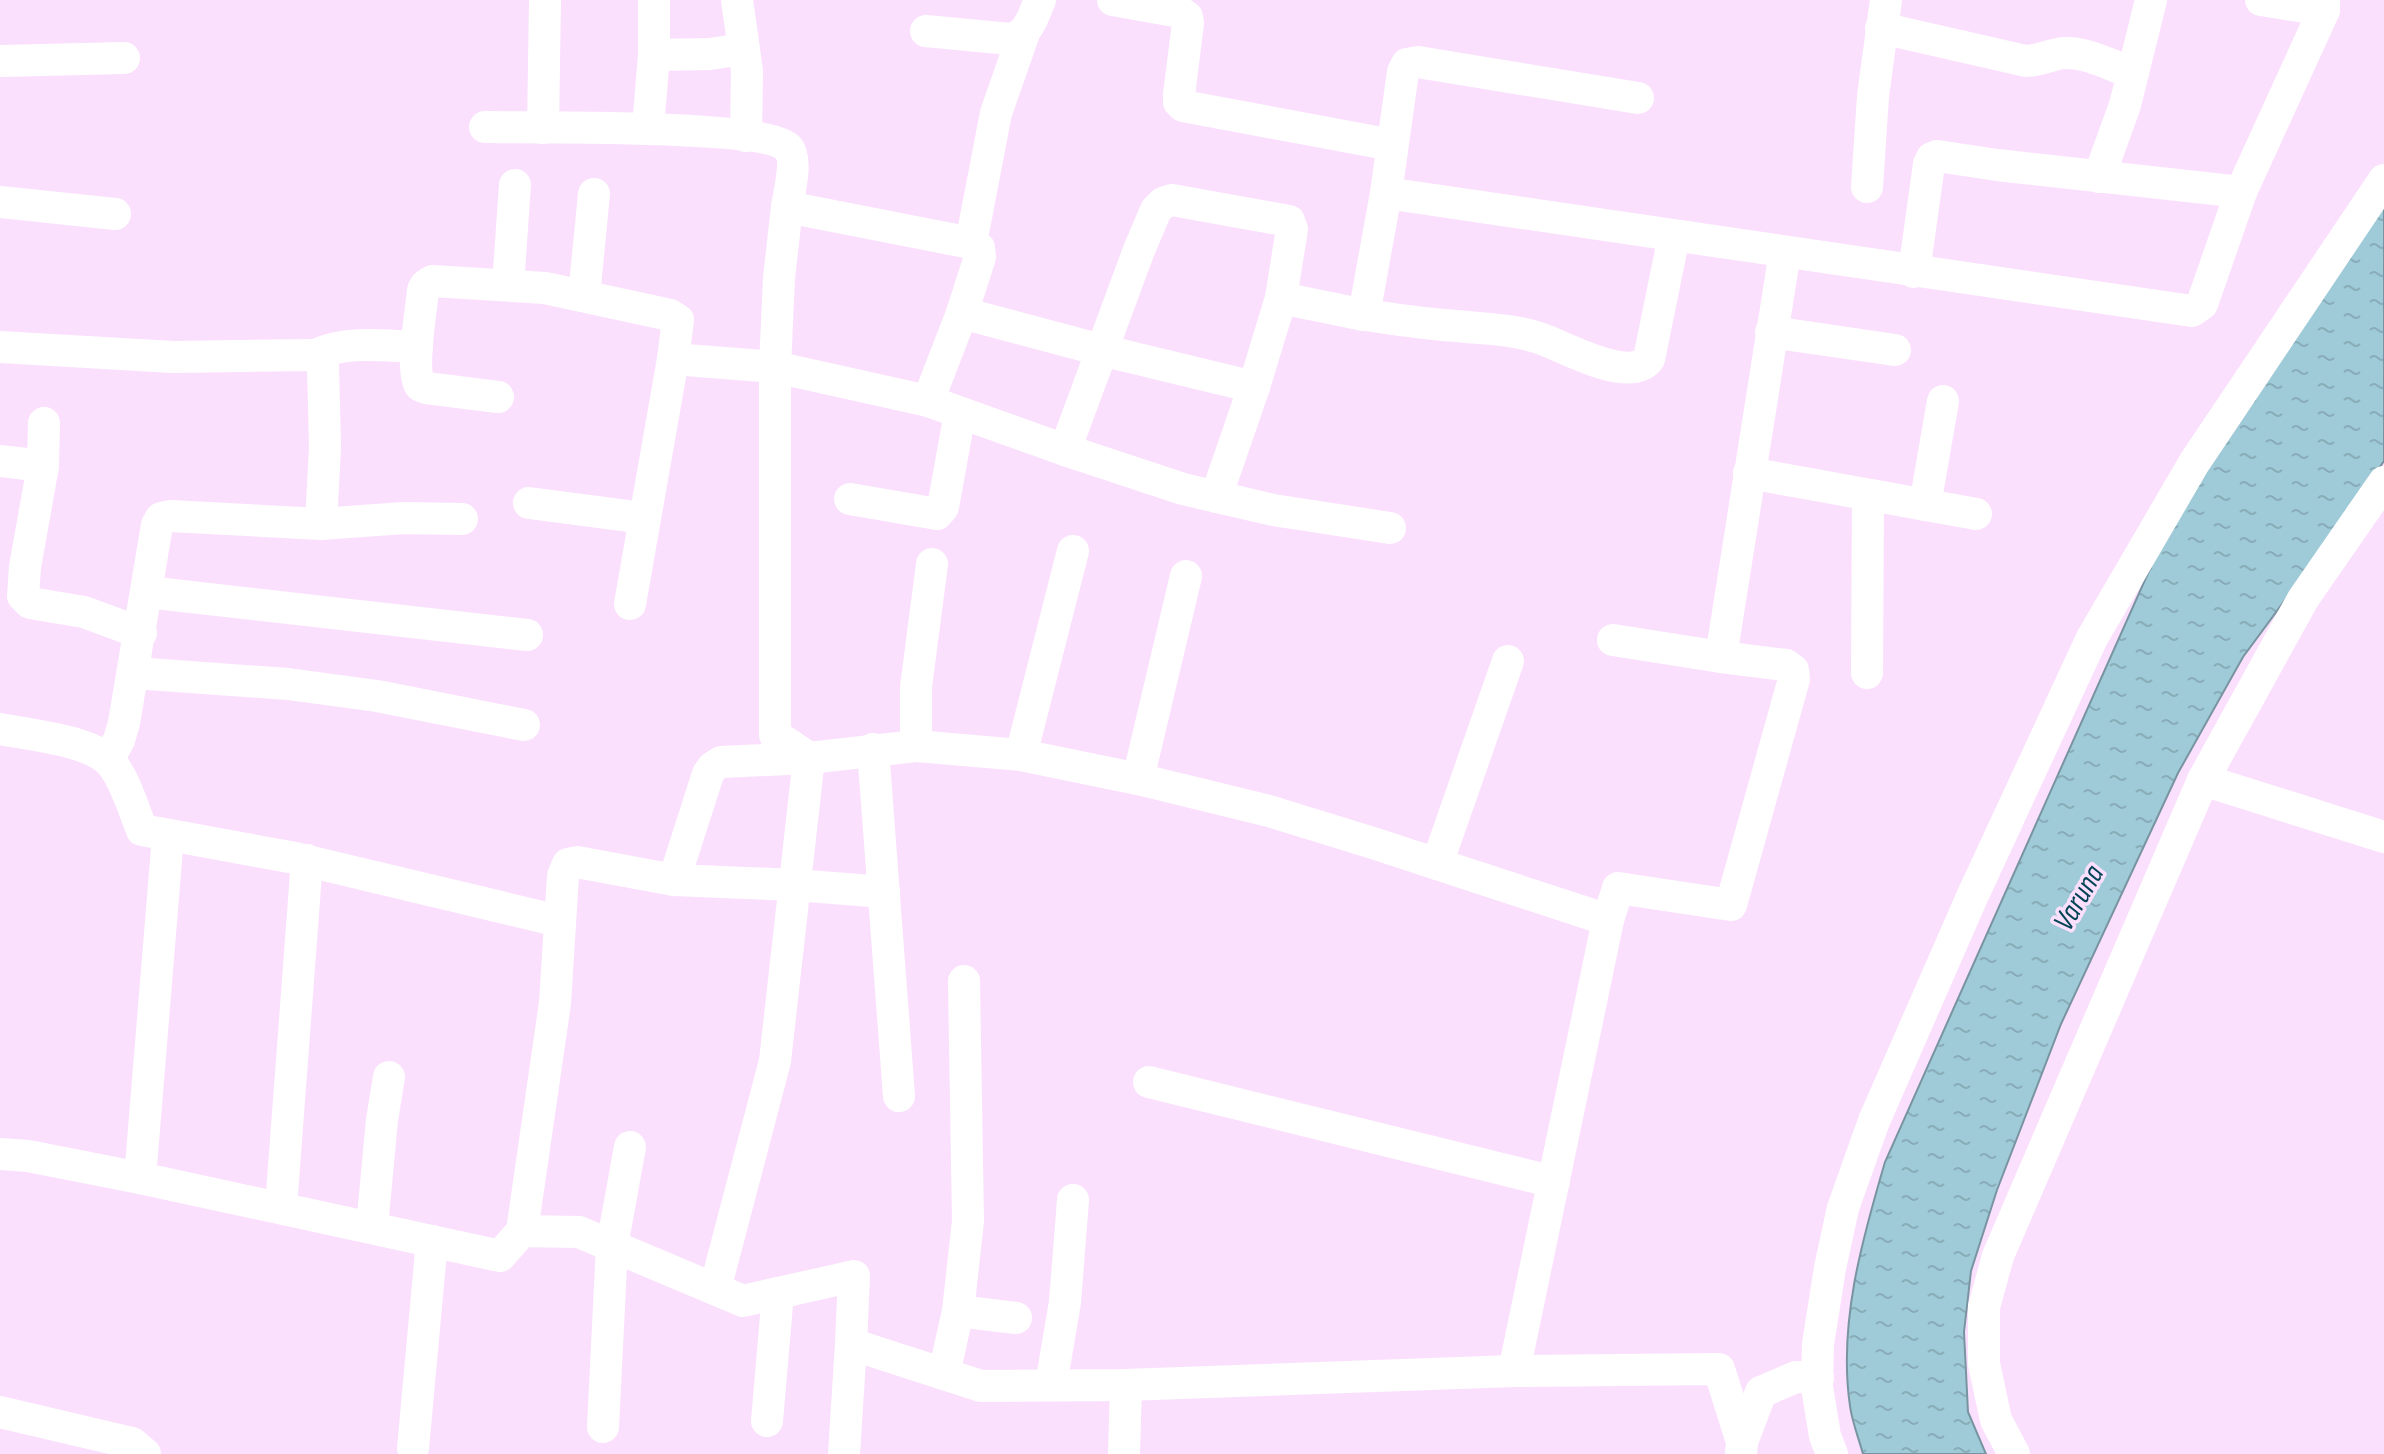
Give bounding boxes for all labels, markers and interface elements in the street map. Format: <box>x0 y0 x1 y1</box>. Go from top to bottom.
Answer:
water label: Varuna <box>2046 859 2112 937</box>

